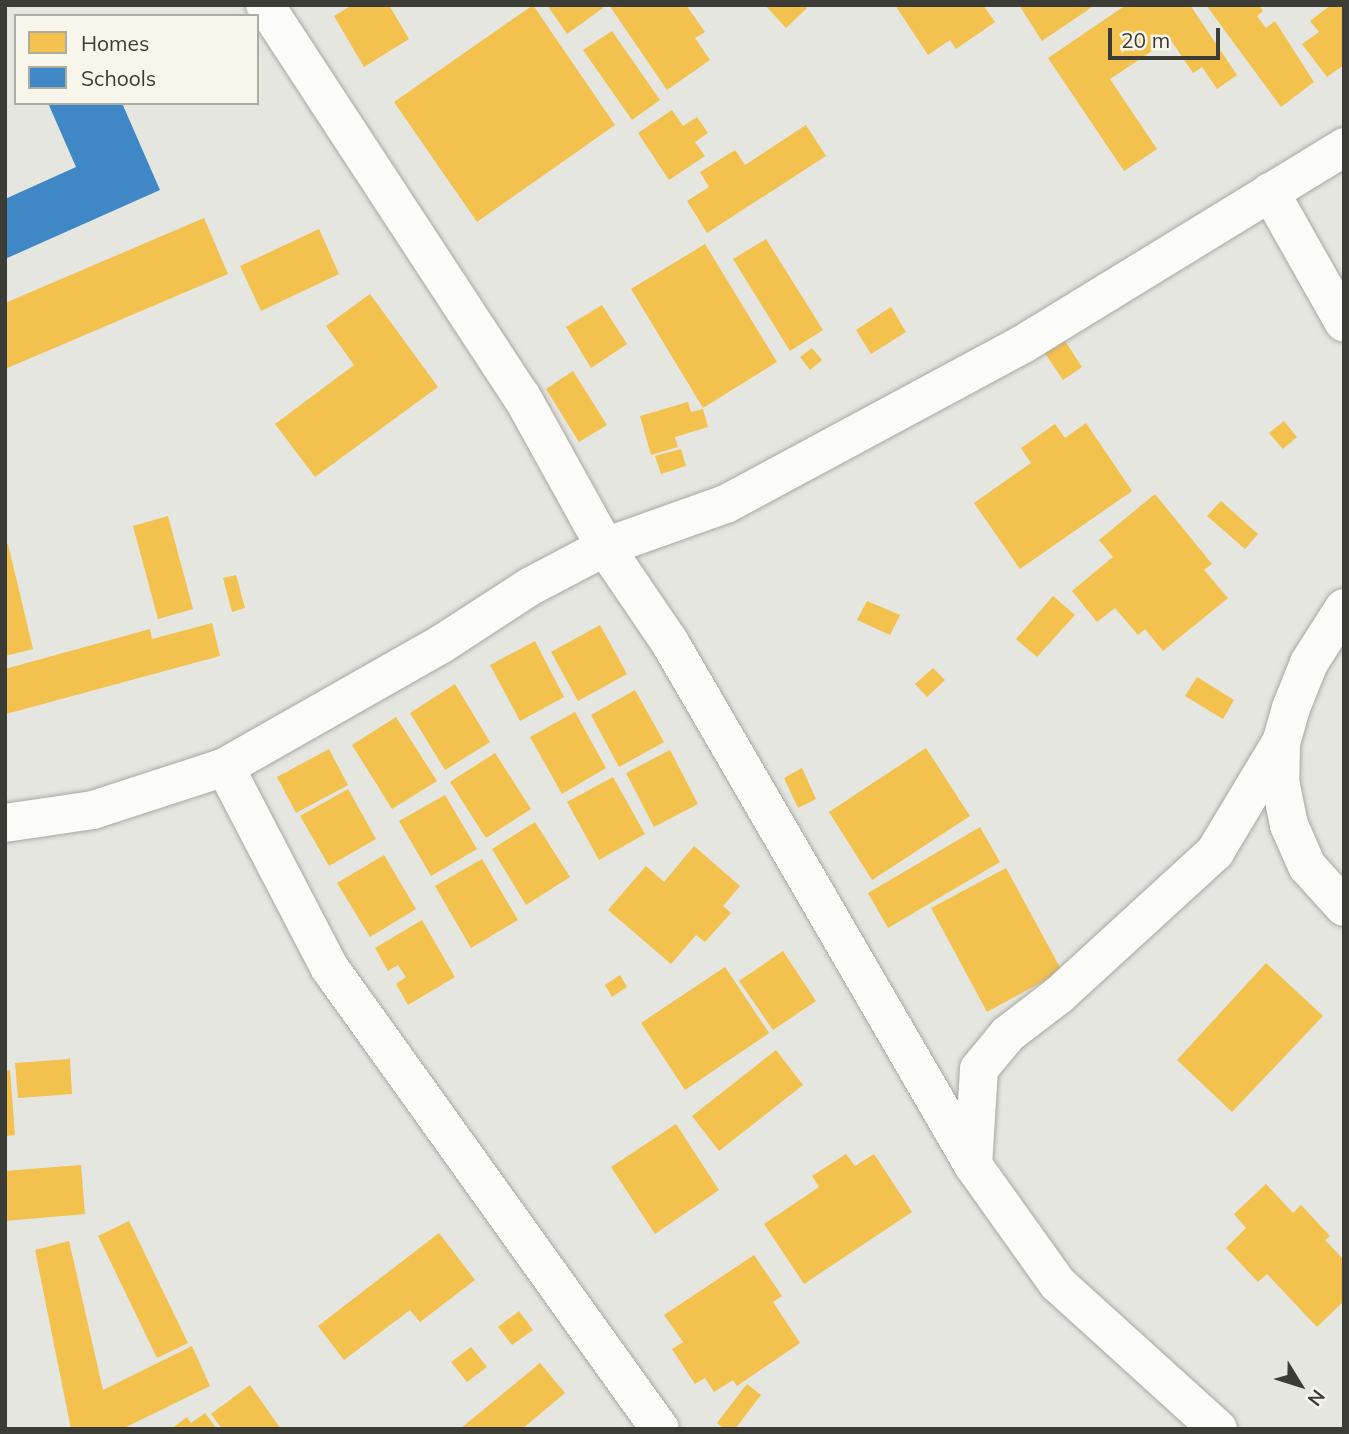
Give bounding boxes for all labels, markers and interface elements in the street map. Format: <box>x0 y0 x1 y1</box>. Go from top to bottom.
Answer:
legend <box>14 14 259 105</box>
scale bar <box>1111 14 1223 58</box>
text: 20 m <box>1121 27 1170 53</box>
text: Homes <box>81 30 149 56</box>
text: Schools <box>81 65 156 91</box>
north arrow <box>1265 1350 1335 1420</box>
text: N <box>1303 1385 1330 1411</box>

